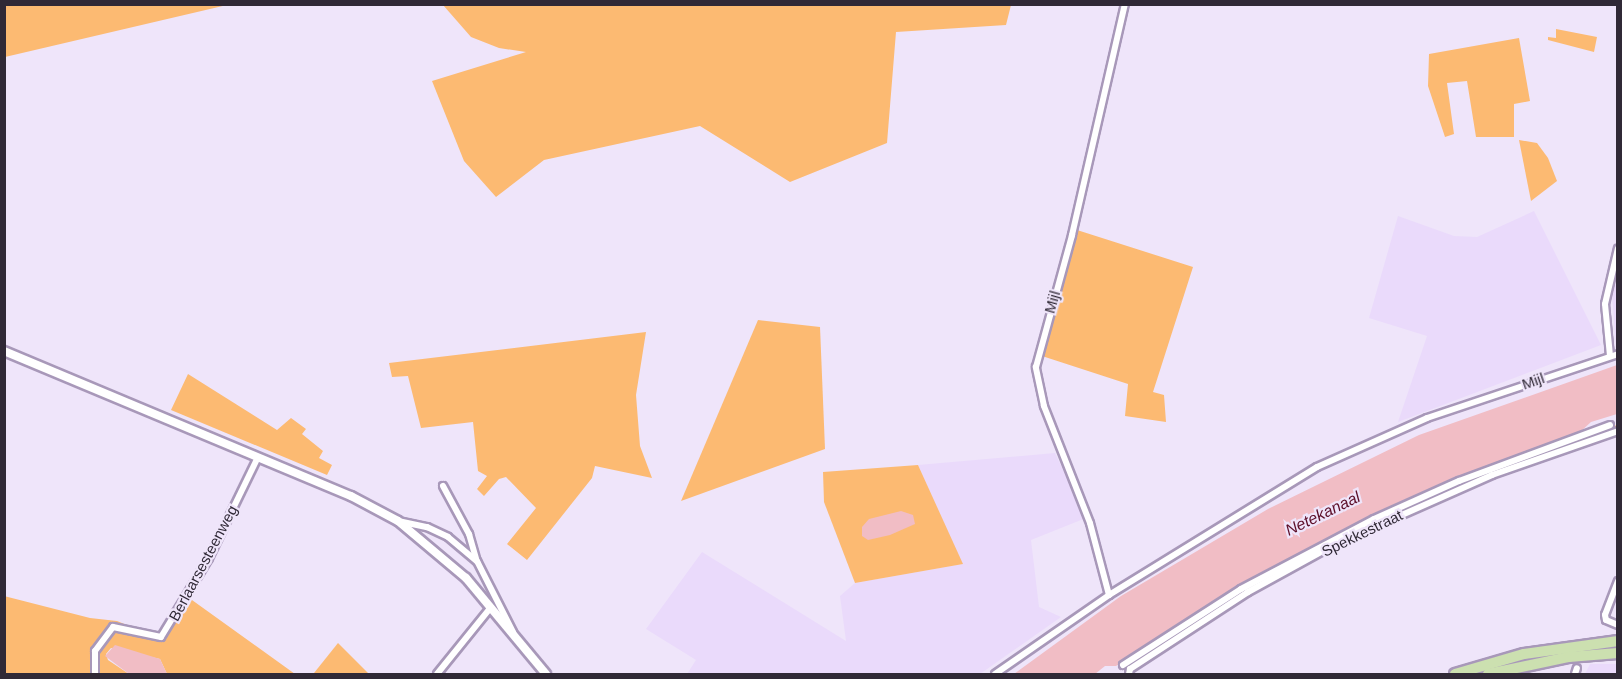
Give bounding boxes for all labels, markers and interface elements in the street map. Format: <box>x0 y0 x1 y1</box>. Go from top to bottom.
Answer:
street label: Mijl <box>1040 289 1064 315</box>
street label: Mijl <box>1519 369 1547 393</box>
water label: Netekanaal <box>1282 488 1364 540</box>
street label: Berlaarsesteenweg <box>165 502 241 624</box>
street label: Spekkestraat <box>1319 506 1405 560</box>

